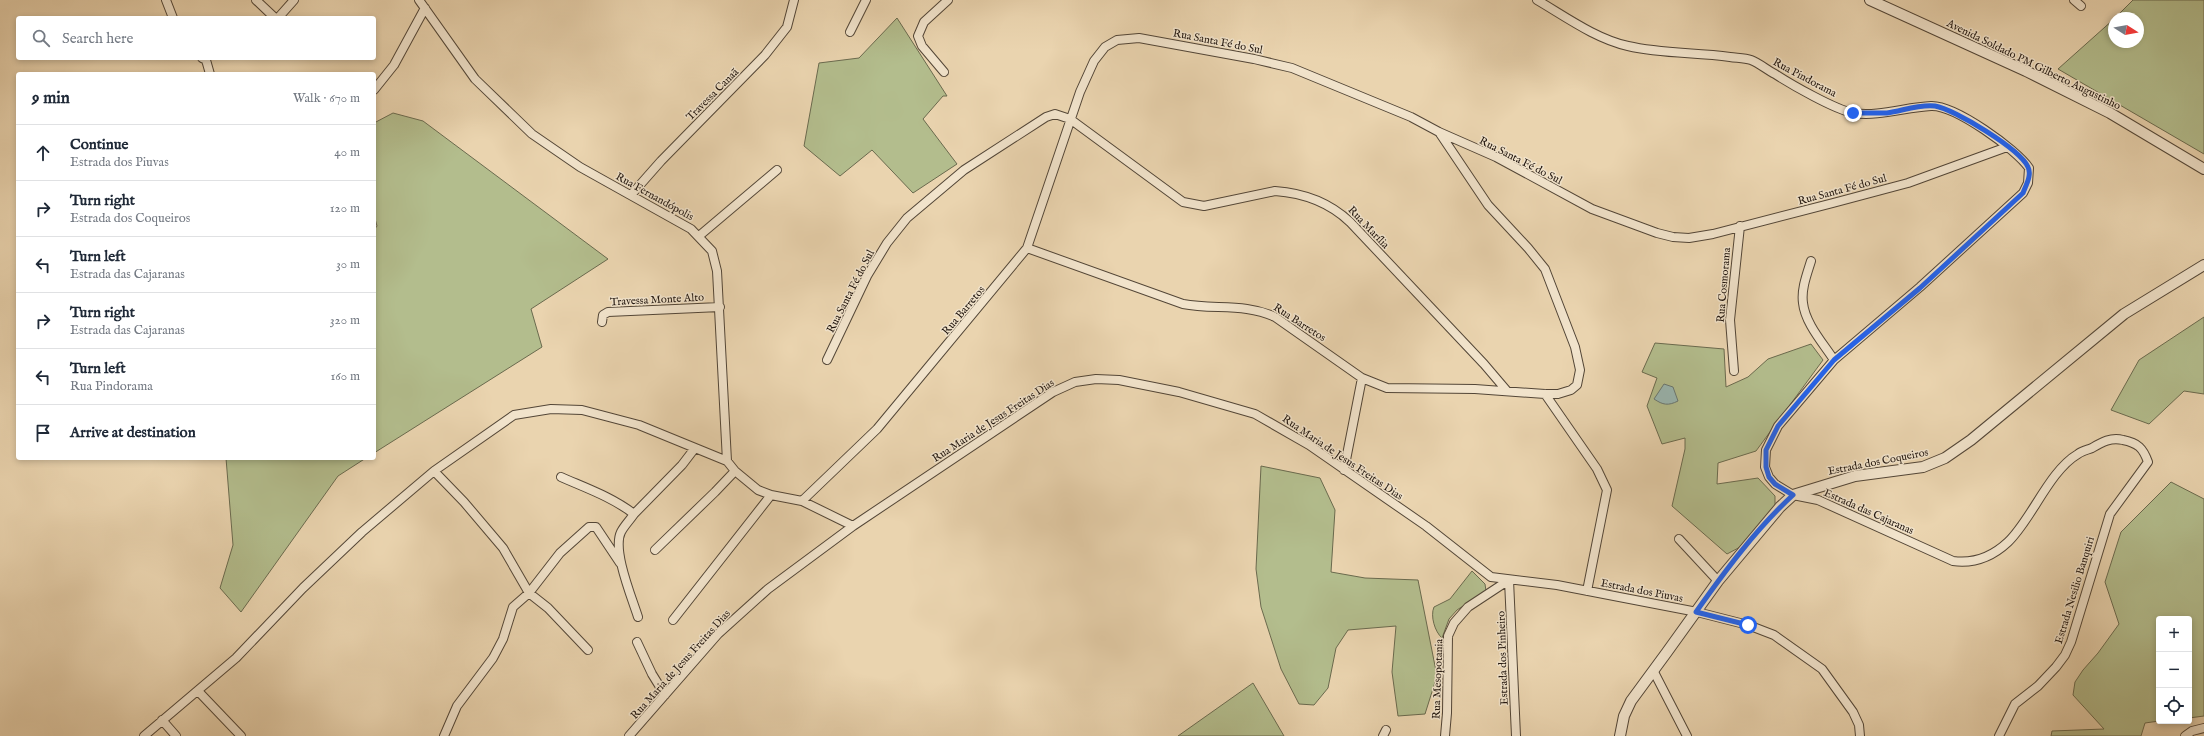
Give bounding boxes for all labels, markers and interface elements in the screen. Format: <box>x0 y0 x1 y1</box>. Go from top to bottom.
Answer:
north arrow <box>2108 12 2144 48</box>
search box <box>16 16 376 60</box>
street label: Avenida Soldado PM Gilberto Augustinho <box>1943 16 2123 113</box>
street label: Rua Santa Fé do Sul <box>1172 26 1264 58</box>
icon: search <box>30 27 52 49</box>
text: Search here <box>62 29 133 48</box>
street label: Rua Pindorama <box>1770 55 1839 101</box>
street label: Travessa Canaã <box>684 65 742 124</box>
text: 9 min <box>32 88 70 109</box>
text: Walk · 670 m <box>293 90 360 107</box>
route end <box>1844 104 1862 122</box>
street label: Rua Santa Fé do Sul <box>1477 134 1564 188</box>
text: Continue <box>70 135 128 154</box>
icon: ahead <box>32 142 54 164</box>
text: 40 m <box>334 144 360 161</box>
text: Estrada dos Piuvas <box>70 154 169 171</box>
street label: Rua Fernandópolis <box>613 170 696 224</box>
street label: Rua Santa Fé do Sul <box>1796 171 1888 209</box>
text: Turn right <box>70 191 135 210</box>
icon: right <box>32 198 54 220</box>
text: 120 m <box>330 200 360 217</box>
street label: Rua Marília <box>1345 203 1392 252</box>
text: Estrada dos Coqueiros <box>70 210 190 227</box>
text: Turn left <box>70 247 126 266</box>
street label: Rua Cosmorama <box>1714 247 1734 323</box>
street label: Rua Santa Fé do Sul <box>824 248 878 335</box>
icon: left <box>32 254 54 276</box>
text: 30 m <box>336 256 360 273</box>
text: Estrada das Cajaranas <box>70 266 185 283</box>
street label: Rua Barretos <box>939 283 988 338</box>
street label: Travessa Monte Alto <box>610 291 704 309</box>
street label: Rua Barretos <box>1271 301 1328 345</box>
text: Turn right <box>70 303 135 322</box>
icon: right <box>32 310 54 332</box>
text: 320 m <box>330 312 360 329</box>
text: Estrada das Cajaranas <box>70 322 185 339</box>
text: Turn left <box>70 359 126 378</box>
icon: left <box>32 366 54 388</box>
text: 160 m <box>330 368 360 385</box>
street label: Rua Maria de Jesus Freitas Dias <box>930 376 1057 466</box>
text: Rua Pindorama <box>70 378 153 395</box>
street label: Rua Maria de Jesus Freitas Dias <box>1279 412 1406 504</box>
icon: arrive <box>32 422 54 444</box>
text: Arrive at destination <box>70 423 196 442</box>
street label: Estrada dos Coqueiros <box>1827 445 1930 479</box>
street label: Estrada das Cajaranas <box>1821 486 1916 538</box>
street label: Estrada Nesilio Banquiri <box>2052 535 2098 646</box>
street label: Estrada dos Piuvas <box>1599 576 1684 606</box>
street label: Rua Maria de Jesus Freitas Dias <box>628 607 734 722</box>
street label: Estrada dos Pinheiro <box>1494 611 1512 705</box>
route start <box>1739 616 1757 634</box>
map controls <box>2156 616 2192 724</box>
button: + <box>2156 616 2192 652</box>
street label: Rua Mesopotania <box>1430 638 1446 719</box>
button: − <box>2156 652 2192 688</box>
button: locate <box>2156 688 2192 724</box>

